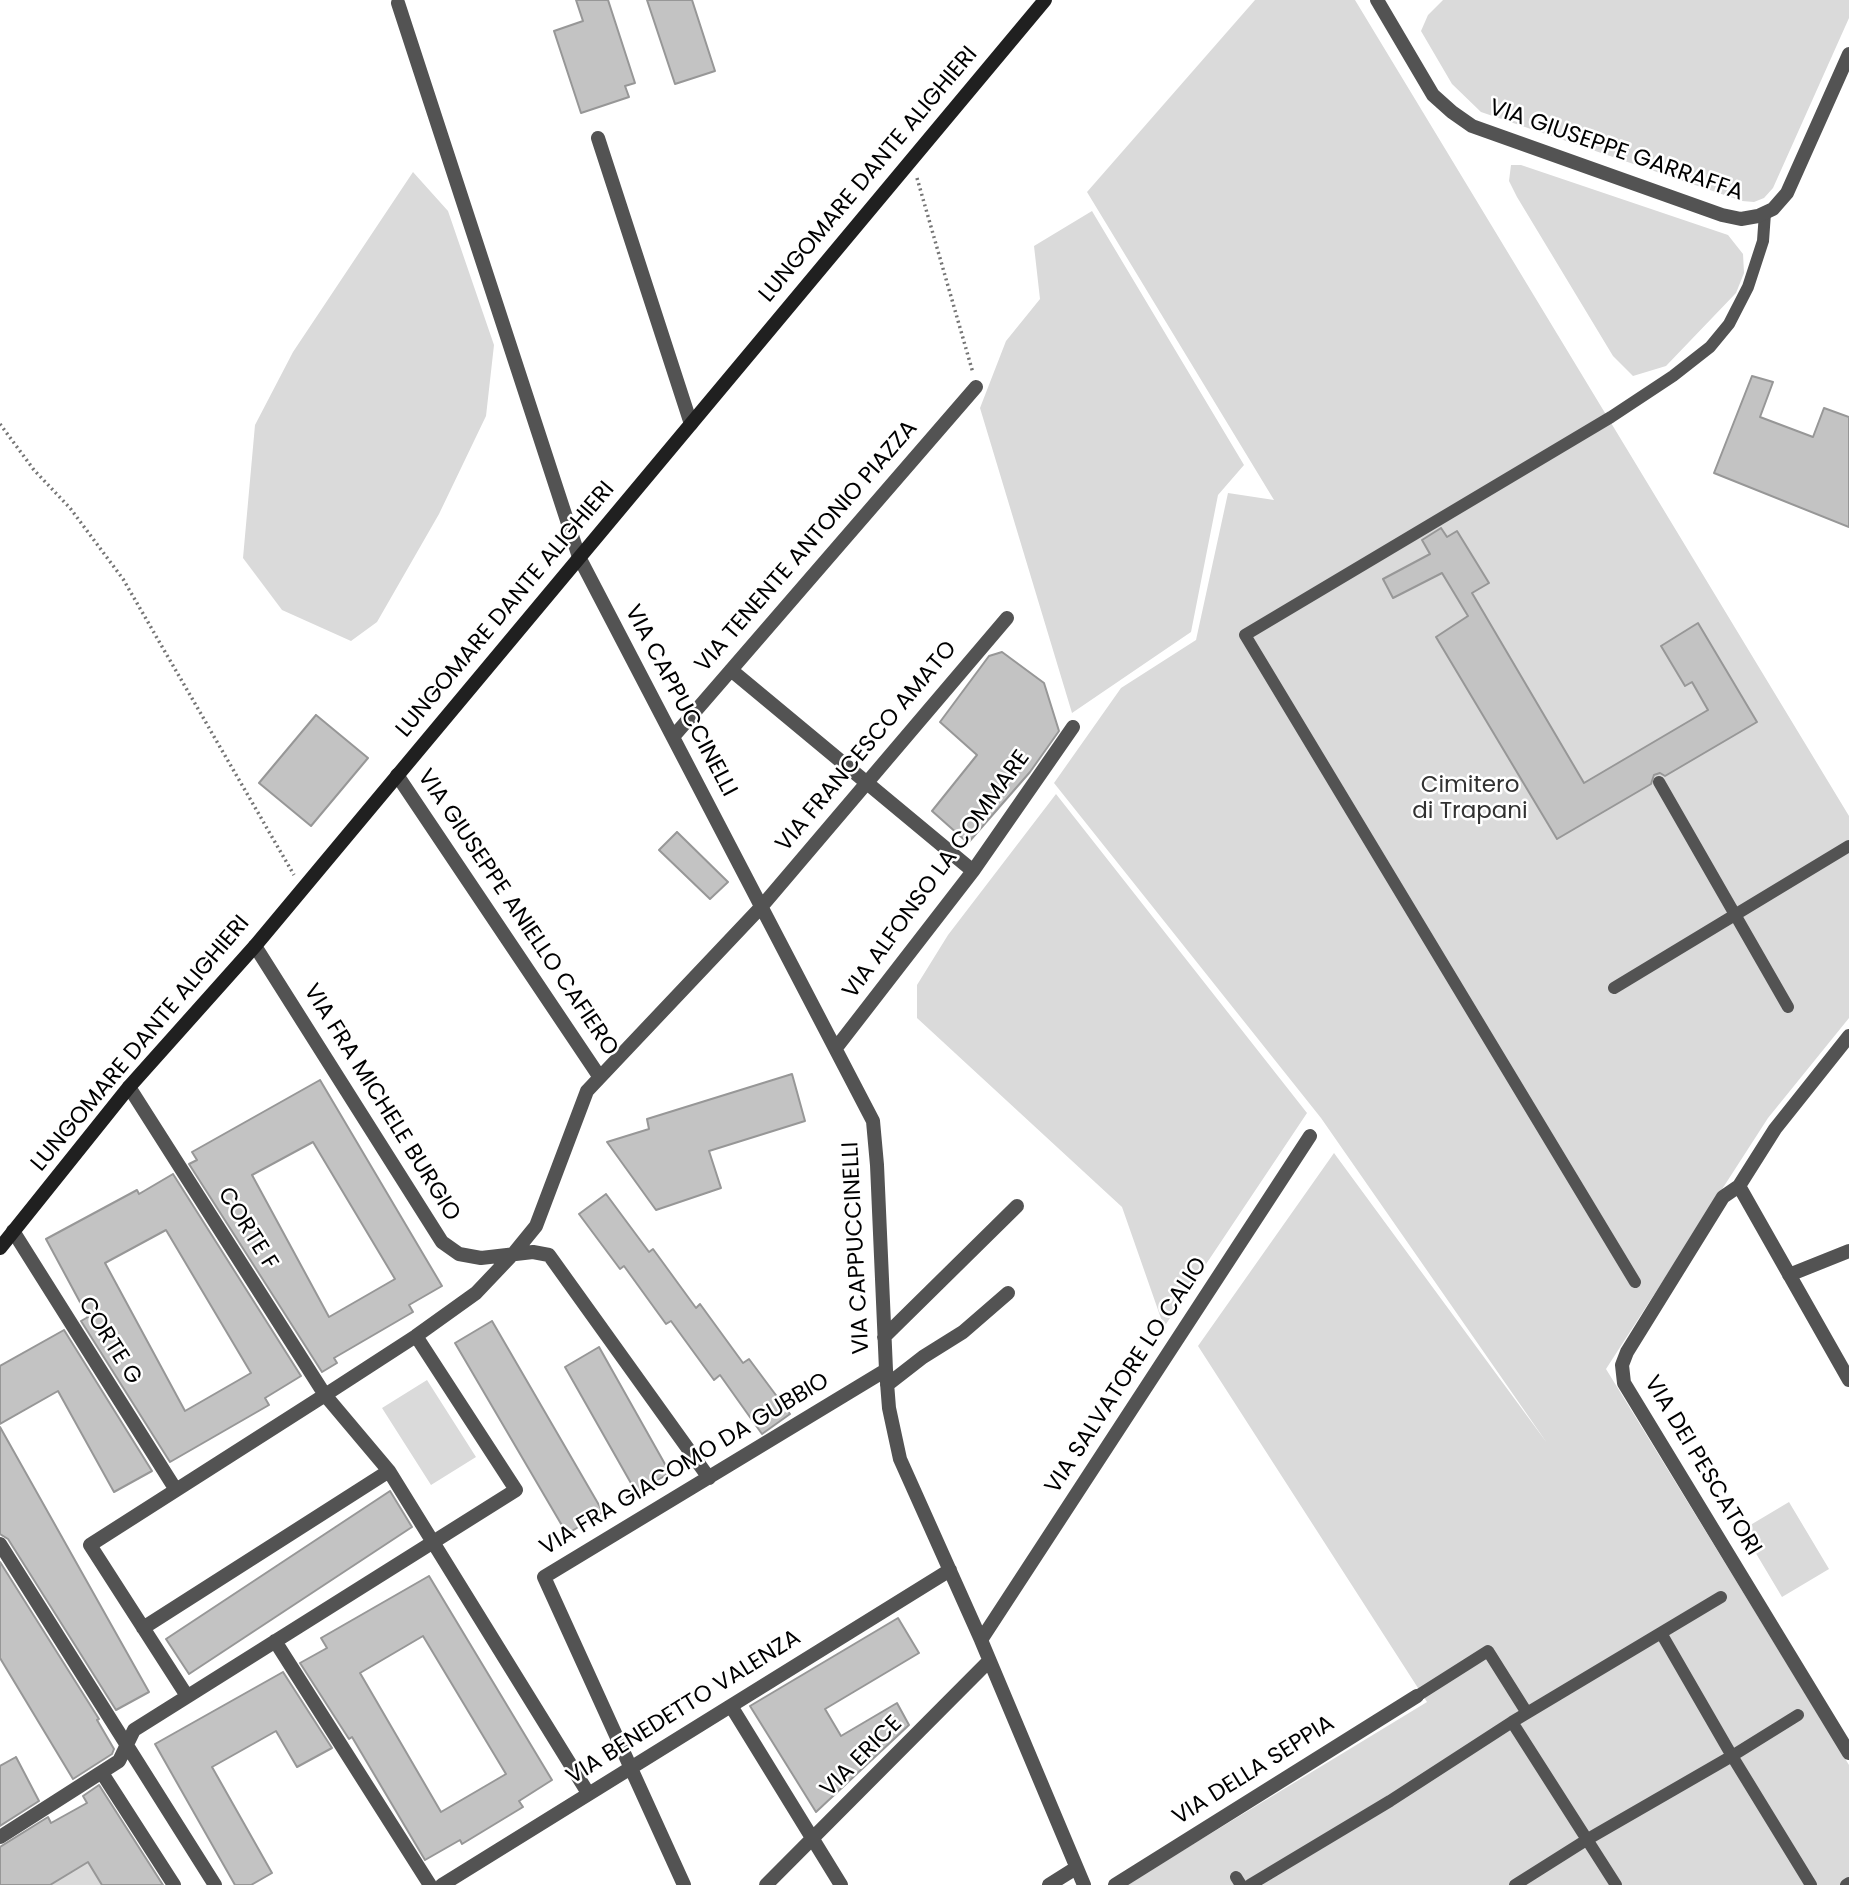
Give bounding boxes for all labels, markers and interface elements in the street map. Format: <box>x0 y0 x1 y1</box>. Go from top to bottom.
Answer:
street label: LUNGOMARE DANTE ALIGHIERI <box>754 42 984 308</box>
street label: VIA GIUSEPPE GARRAFFA <box>1485 94 1747 208</box>
street label: VIA TENENTE ANTONIO PIAZZA <box>690 415 924 679</box>
street label: LUNGOMARE DANTE ALIGHIERI <box>391 477 621 743</box>
street label: VIA CAPPUCCINELLI <box>618 601 742 801</box>
street label: VIA FRANCESCO AMATO <box>771 636 963 858</box>
street label: VIA ALFONSO LA COMMARE <box>838 745 1036 1005</box>
street label: VIA GIUSEPPE ANIELLO CAFIERO <box>411 765 623 1061</box>
park label: Cimitero di Trapani <box>1412 772 1528 826</box>
street label: LUNGOMARE DANTE ALIGHIERI <box>26 911 256 1177</box>
street label: VIA FRA MICHELE BURGIO <box>297 979 465 1227</box>
street label: VIA CAPPUCCINELLI <box>838 1141 876 1355</box>
street label: CORTE F <box>211 1183 283 1275</box>
street label: VIA SALVATORE LO CALIO <box>1040 1253 1214 1499</box>
street label: CORTE G <box>71 1292 147 1390</box>
street label: VIA FRA GIACOMO DA GUBBIO <box>536 1368 834 1562</box>
street label: VIA DEI PESCATORI <box>1637 1371 1767 1561</box>
street label: VIA BENEDETTO VALENZA <box>562 1625 806 1791</box>
street label: VIA DELLA SEPPIA <box>1168 1710 1340 1832</box>
street label: VIA ERICE <box>816 1711 908 1803</box>

